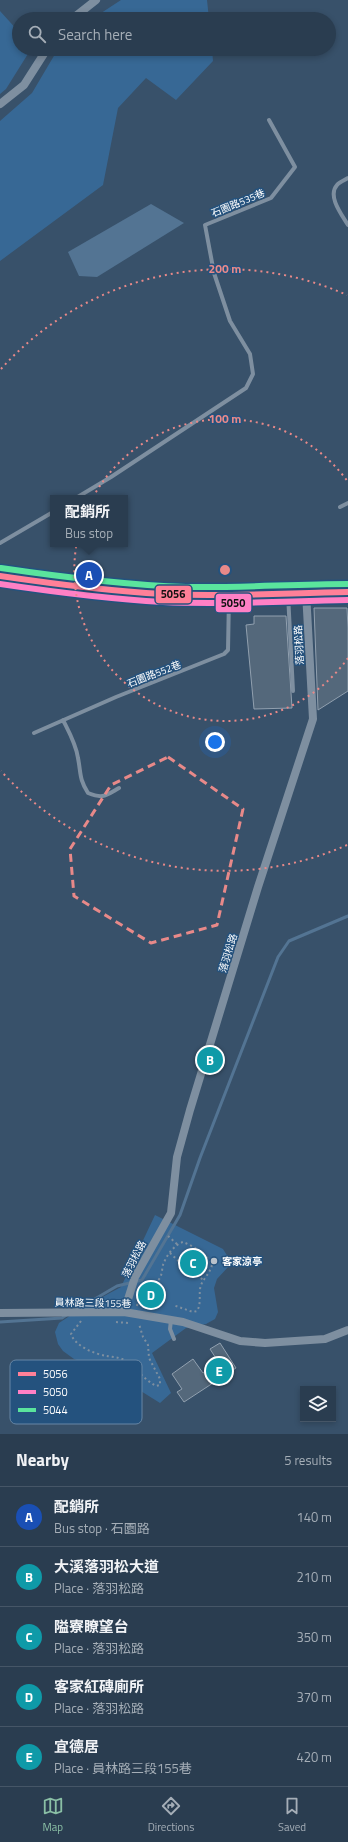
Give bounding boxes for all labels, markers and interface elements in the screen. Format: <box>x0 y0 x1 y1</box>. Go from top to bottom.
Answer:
search box <box>12 12 336 56</box>
icon: search <box>26 23 48 45</box>
text: Search here <box>58 23 132 46</box>
street label: 石園路535巷 <box>209 185 267 221</box>
text: 200 m <box>209 259 241 278</box>
text: 100 m <box>209 409 241 428</box>
popup <box>50 495 128 547</box>
text: 配銷所 <box>65 500 110 523</box>
text: Bus stop <box>65 523 113 543</box>
pin: A <box>76 560 102 590</box>
centre of rings <box>218 563 232 577</box>
line badge: 5056 <box>155 585 192 604</box>
text: 5056 <box>161 586 185 602</box>
line badge: 5050 <box>215 593 252 613</box>
text: 5050 <box>221 595 245 611</box>
street label: 落羽松路 <box>290 625 308 665</box>
street label: 石園路552巷 <box>125 657 183 691</box>
your location <box>205 732 225 752</box>
street label: 落羽松路 <box>215 932 241 974</box>
pin: B <box>197 1045 223 1075</box>
street label: 落羽松路 <box>118 1238 150 1280</box>
pin: C <box>180 1248 206 1278</box>
place label: 客家涼亭 <box>222 1254 262 1269</box>
marker: 客家涼亭 <box>209 1256 219 1266</box>
pin: D <box>138 1280 164 1310</box>
street label: 員林路三段155巷 <box>54 1295 132 1311</box>
pin: E <box>206 1356 232 1386</box>
legend <box>10 1360 142 1424</box>
text: 5056 <box>43 1366 68 1382</box>
text: 5050 <box>43 1384 68 1400</box>
map controls <box>300 1386 336 1422</box>
button: layers <box>300 1386 336 1422</box>
text: 5044 <box>43 1402 68 1418</box>
text: Nearby <box>16 1447 69 1473</box>
text: 5 results <box>284 1450 332 1470</box>
text: 配銷所 <box>54 1495 99 1518</box>
text: A <box>25 1507 33 1527</box>
text: 140 m <box>296 1507 332 1527</box>
text: Bus stop · 石園路 <box>54 1518 150 1538</box>
text: 大溪落羽松大道 <box>54 1555 159 1578</box>
text: B <box>25 1567 33 1587</box>
text: 210 m <box>296 1567 332 1587</box>
text: Place · 落羽松路 <box>54 1578 144 1598</box>
text: 隘寮瞭望台 <box>54 1615 129 1638</box>
text: C <box>25 1627 33 1647</box>
text: 350 m <box>296 1627 332 1647</box>
text: Place · 落羽松路 <box>54 1638 144 1658</box>
text: 客家紅磚廁所 <box>54 1675 144 1698</box>
text: D <box>25 1687 33 1707</box>
text: 370 m <box>296 1687 332 1707</box>
text: Place · 落羽松路 <box>54 1698 144 1718</box>
text: 宜德居 <box>54 1735 99 1758</box>
text: E <box>25 1747 33 1767</box>
text: 420 m <box>296 1747 332 1767</box>
text: Place · 員林路三段155巷 <box>54 1758 192 1778</box>
tab: Map <box>42 1795 64 1835</box>
tab: Directions <box>148 1795 194 1835</box>
tab: Saved <box>278 1795 306 1835</box>

